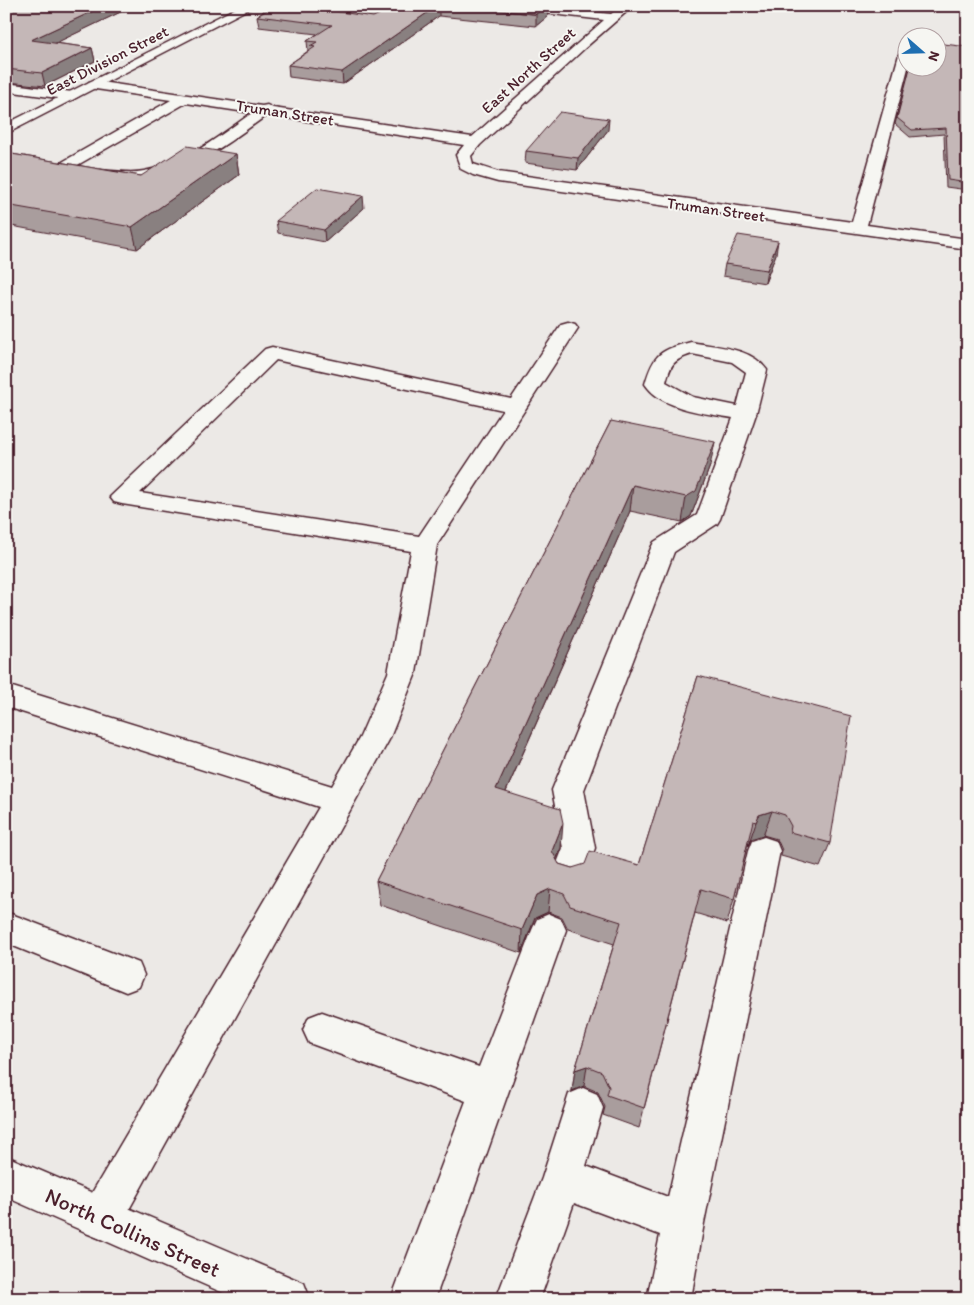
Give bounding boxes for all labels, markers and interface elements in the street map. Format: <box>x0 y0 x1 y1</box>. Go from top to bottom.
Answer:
street label: East Division Street <box>43 22 171 99</box>
street label: East North Street <box>478 23 579 117</box>
north arrow <box>896 28 946 78</box>
text: N <box>924 49 943 64</box>
street label: Truman Street <box>235 95 335 130</box>
street label: Truman Street <box>666 193 766 226</box>
street label: North Collins Street <box>41 1182 225 1283</box>

